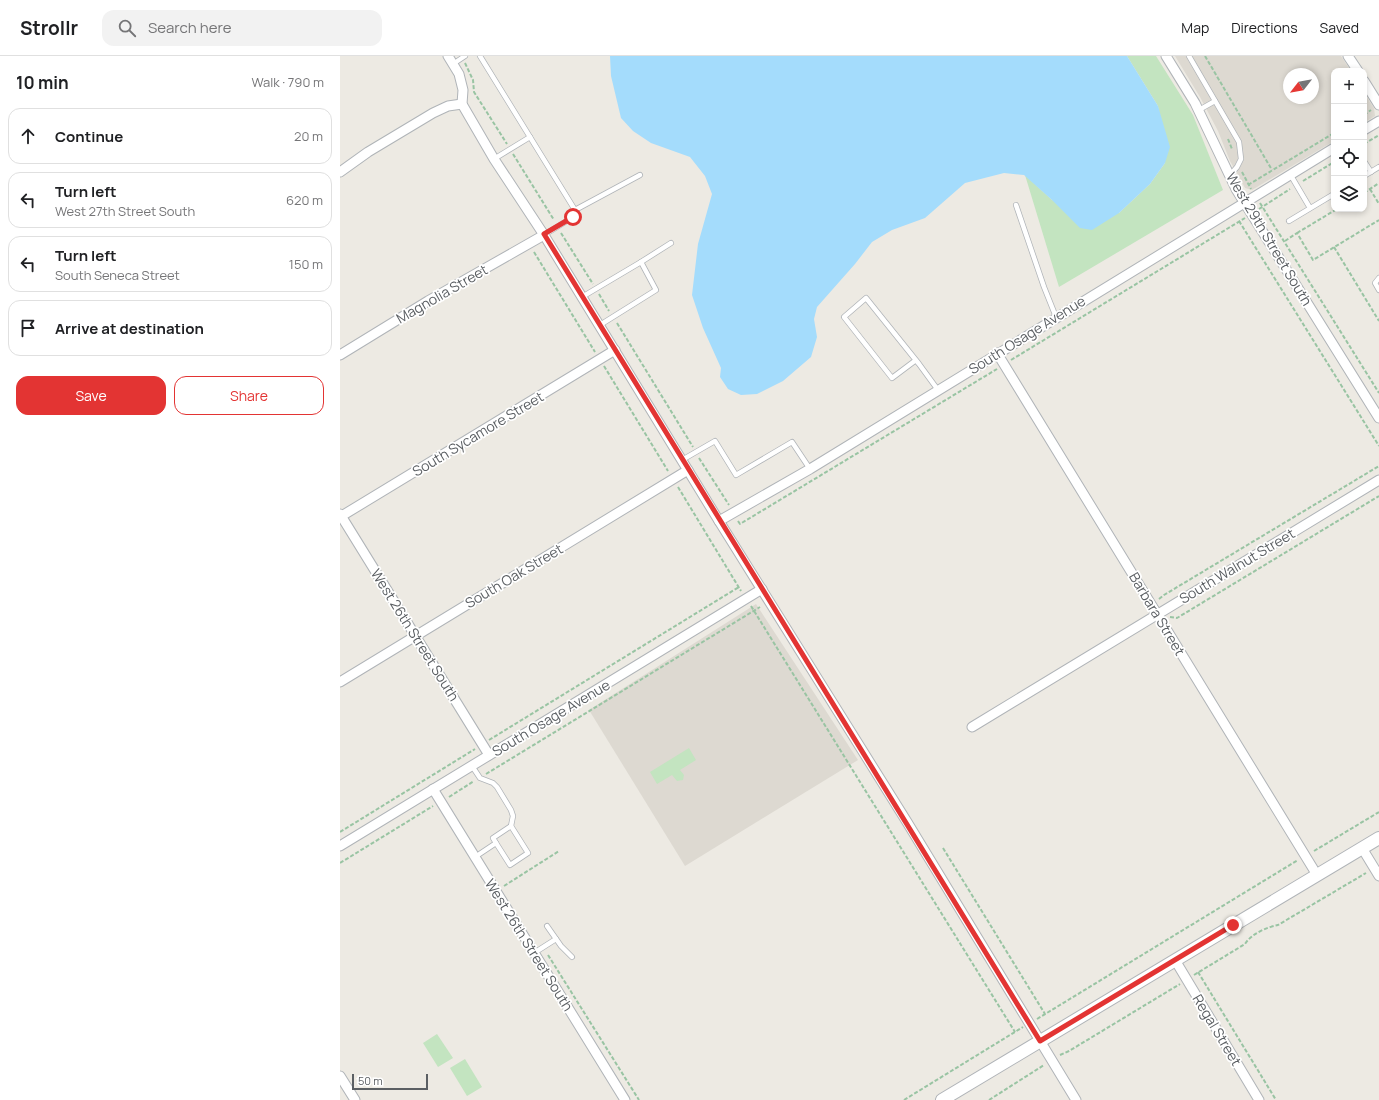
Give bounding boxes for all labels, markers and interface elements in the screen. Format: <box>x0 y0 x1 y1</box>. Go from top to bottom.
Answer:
search box <box>102 10 382 46</box>
text: Strollr <box>20 15 78 41</box>
icon: search <box>116 17 138 39</box>
text: Search here <box>148 17 231 38</box>
text: Map <box>1181 18 1209 37</box>
text: Directions <box>1231 18 1298 37</box>
text: Saved <box>1320 18 1359 37</box>
north arrow <box>1283 68 1319 104</box>
map controls <box>1331 68 1367 212</box>
button: + <box>1331 68 1367 104</box>
text: 10 min <box>16 71 69 94</box>
text: Walk · 790 m <box>251 73 324 91</box>
button: − <box>1331 104 1367 140</box>
icon: ahead <box>17 125 39 147</box>
text: Continue <box>55 126 123 147</box>
text: 20 m <box>294 127 323 145</box>
button: locate <box>1331 140 1367 176</box>
street label: West 29th Street South <box>1222 168 1317 309</box>
button: layers <box>1331 176 1367 212</box>
text: Turn left <box>55 181 117 202</box>
icon: left <box>17 189 39 211</box>
text: 620 m <box>286 191 323 209</box>
text: West 27th Street South <box>55 202 195 220</box>
route start <box>564 208 582 226</box>
text: Turn left <box>55 245 117 266</box>
icon: left <box>17 253 39 275</box>
text: 150 m <box>289 255 323 273</box>
street label: Magnolia Street <box>393 259 491 327</box>
text: South Seneca Street <box>55 266 180 284</box>
street label: South Osage Avenue <box>965 291 1089 378</box>
icon: arrive <box>17 317 39 339</box>
text: Arrive at destination <box>55 318 204 339</box>
button: Save <box>16 376 166 415</box>
button: Share <box>174 376 324 415</box>
street label: South Sycamore Street <box>409 387 547 480</box>
street label: South Walnut Street <box>1175 523 1298 608</box>
street label: South Oak Street <box>461 539 566 612</box>
street label: West 26th Street South <box>367 565 464 704</box>
street label: Barbara Street <box>1125 569 1190 659</box>
street label: South Osage Avenue <box>488 675 613 760</box>
street label: West 26th Street South <box>481 875 578 1014</box>
route end <box>1224 916 1242 934</box>
street label: Regal Street <box>1189 990 1246 1069</box>
scale bar <box>352 1072 428 1091</box>
text: 50 m <box>358 1073 383 1088</box>

